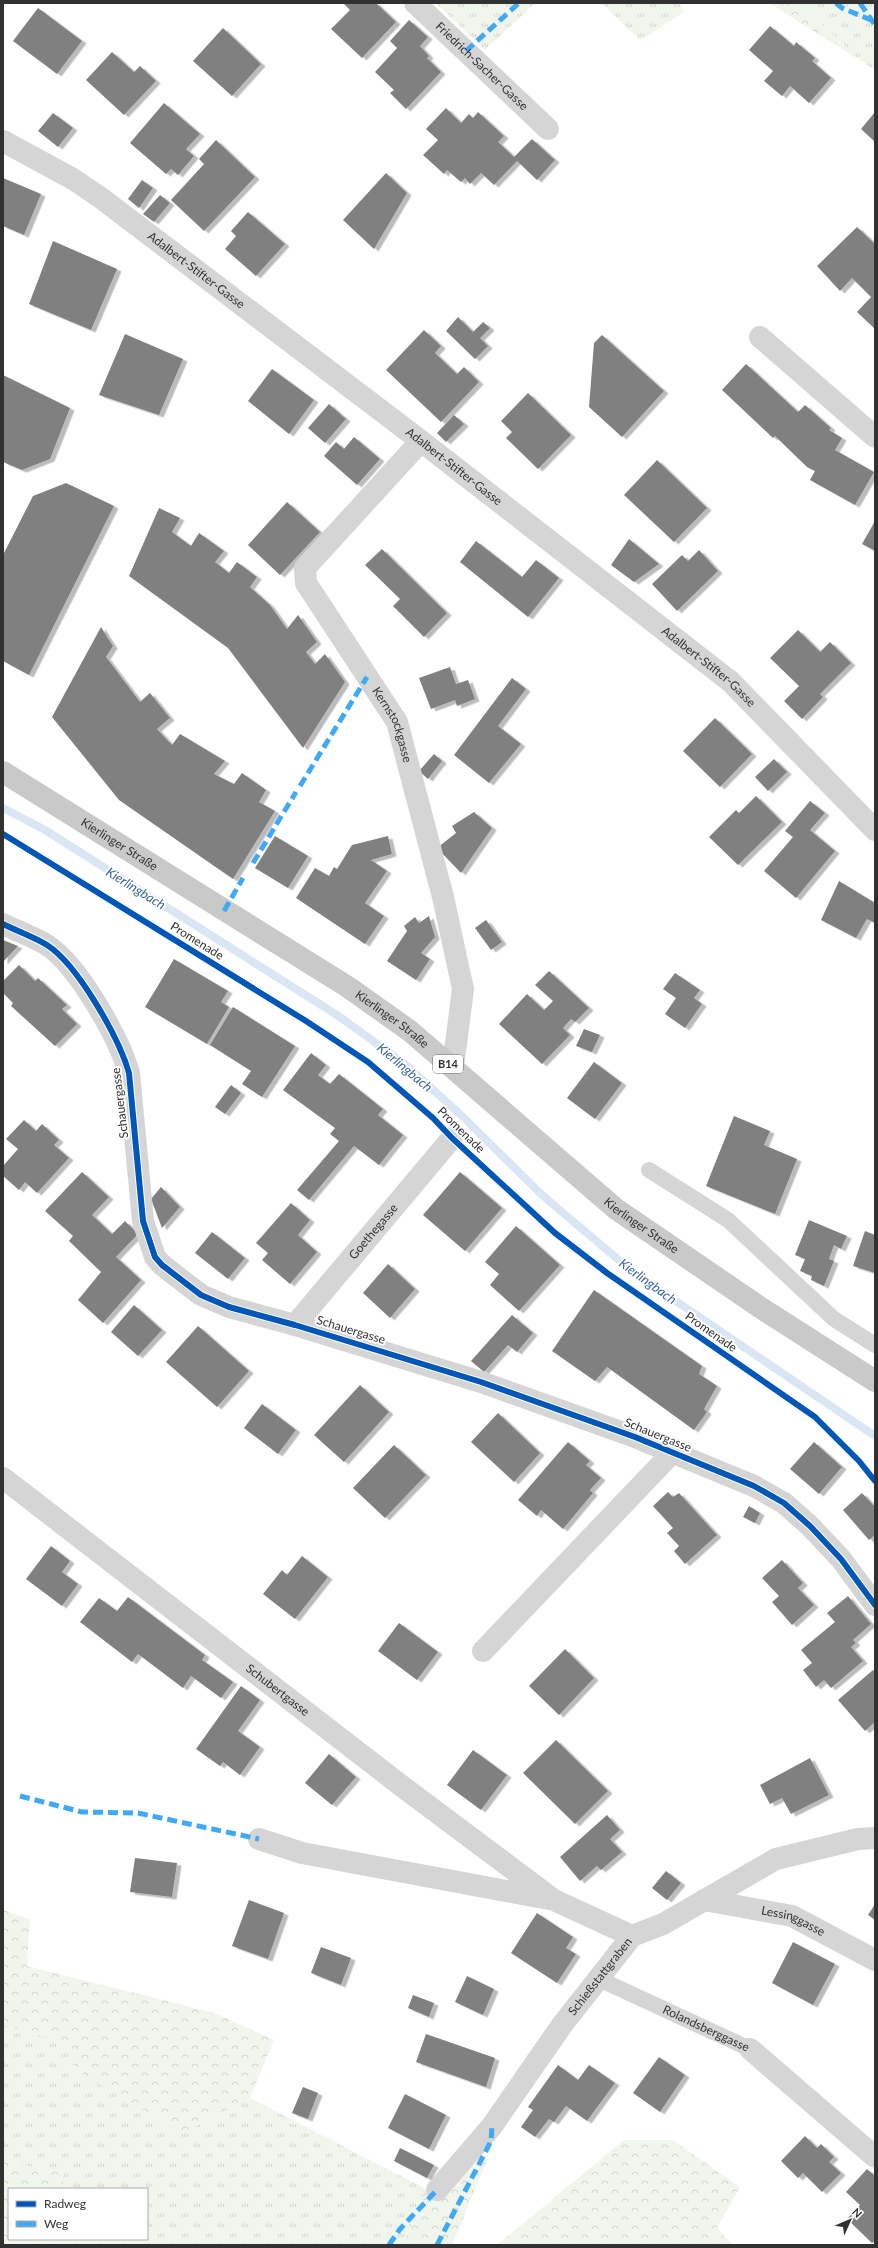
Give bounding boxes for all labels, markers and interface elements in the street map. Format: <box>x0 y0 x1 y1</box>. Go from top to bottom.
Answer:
street label: Friedrich-Sacher-Gasse <box>433 19 532 113</box>
street label: Adalbert-Stifter-Gasse <box>145 228 248 312</box>
street label: Adalbert-Stifter-Gasse <box>403 424 505 508</box>
street label: Adalbert-Stifter-Gasse <box>659 623 759 710</box>
street label: Kernstockgasse <box>369 684 415 764</box>
street label: Kierlinger Straße <box>78 814 161 874</box>
water label: Kierlingbach <box>103 863 169 913</box>
street label: Promenade <box>168 918 227 963</box>
street label: Kierlinger Straße <box>353 987 432 1051</box>
water label: Kierlingbach <box>374 1039 436 1095</box>
road number: B14 <box>433 1055 463 1073</box>
street label: Schauergasse <box>108 1067 131 1139</box>
street label: Promenade <box>435 1103 488 1156</box>
street label: Kierlinger Straße <box>601 1194 682 1257</box>
street label: Goethegasse <box>345 1200 401 1262</box>
water label: Kierlingbach <box>616 1255 680 1307</box>
street label: Promenade <box>682 1308 740 1355</box>
street label: Schauergasse <box>315 1312 387 1347</box>
street label: Schauergasse <box>622 1414 694 1455</box>
street label: Schubertgasse <box>243 1660 313 1719</box>
street label: Lessinggasse <box>760 1903 828 1939</box>
street label: Schießstattgraben <box>565 1934 635 2018</box>
street label: Rolandsberggasse <box>661 2002 752 2055</box>
legend <box>8 2188 148 2240</box>
text: Radweg <box>44 2196 86 2211</box>
north arrow <box>830 2200 870 2240</box>
text: N <box>850 2205 865 2220</box>
text: Weg <box>44 2216 68 2231</box>

